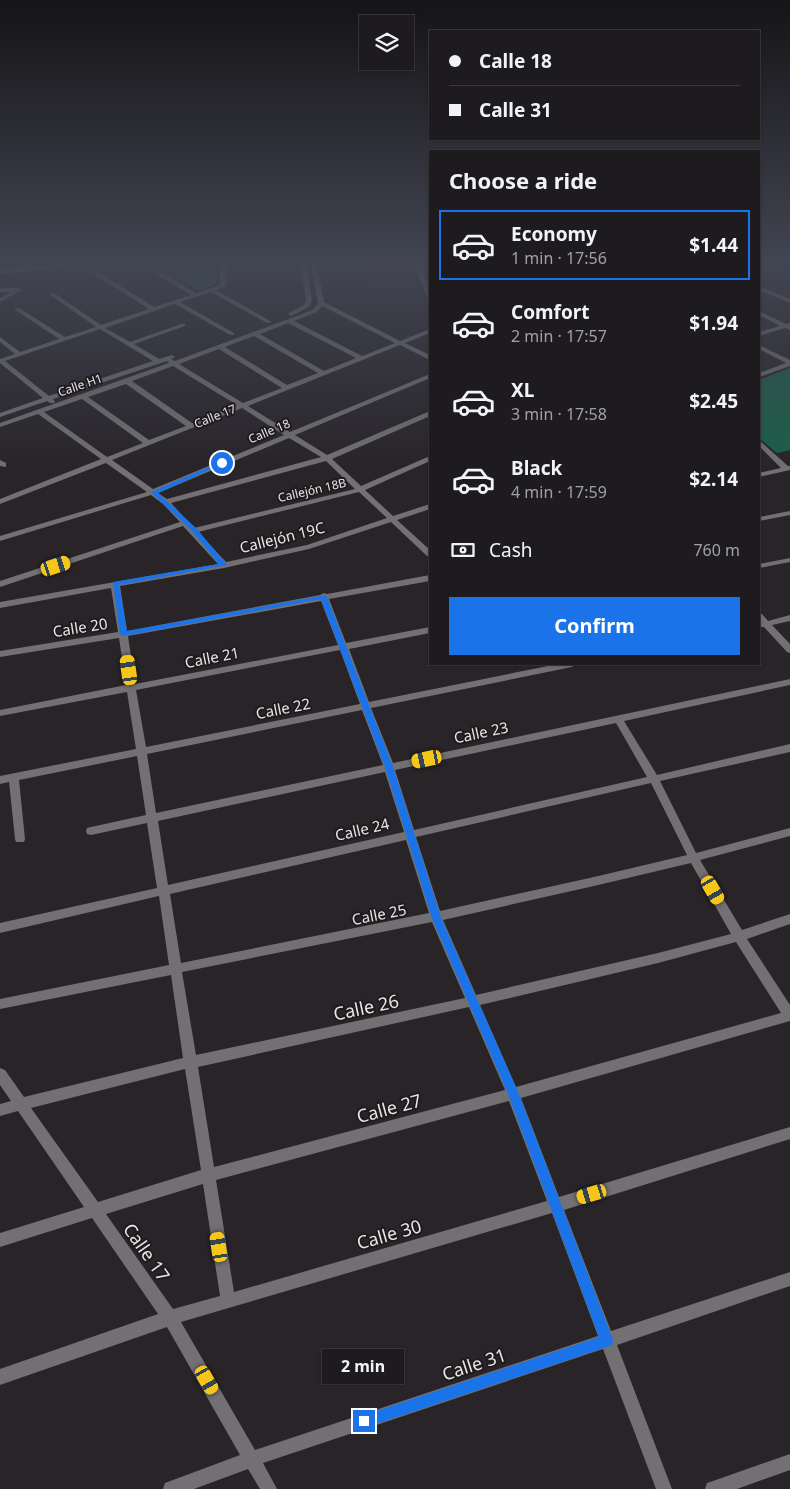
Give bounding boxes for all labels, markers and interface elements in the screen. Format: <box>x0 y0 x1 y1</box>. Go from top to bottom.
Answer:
map controls <box>359 15 414 70</box>
button: layers <box>359 15 414 70</box>
text: Calle 18 <box>479 48 552 74</box>
text: Calle 31 <box>479 97 552 123</box>
text: Choose a ride <box>449 165 597 195</box>
text: Economy <box>511 221 597 247</box>
icon: car <box>451 223 496 268</box>
text: $1.44 <box>689 232 738 258</box>
text: 1 min · 17:56 <box>511 247 607 269</box>
text: Comfort <box>511 299 590 325</box>
icon: car <box>451 301 496 346</box>
text: $1.94 <box>689 310 738 336</box>
text: 2 min · 17:57 <box>511 325 607 347</box>
street label: Calle H1 <box>55 369 105 401</box>
text: XL <box>511 377 534 403</box>
icon: car <box>451 379 496 424</box>
text: $2.45 <box>689 388 738 414</box>
street label: Calle 17 <box>191 400 239 432</box>
text: 3 min · 17:58 <box>511 403 607 425</box>
street label: Calle 18 <box>245 415 293 447</box>
route start <box>211 452 233 474</box>
text: Black <box>511 455 562 481</box>
icon: car <box>451 457 496 502</box>
text: $2.14 <box>689 466 738 492</box>
street label: Callejón 18B <box>276 474 348 506</box>
text: 4 min · 17:59 <box>511 481 607 503</box>
street label: Callejón 19C <box>237 517 327 557</box>
icon: cash <box>449 536 477 564</box>
text: Cash <box>489 537 533 563</box>
text: 760 m <box>693 539 740 561</box>
car <box>39 554 72 578</box>
button: Confirm <box>449 597 740 655</box>
street label: Calle 20 <box>51 613 109 641</box>
street label: Calle 21 <box>183 642 241 672</box>
car <box>119 654 138 686</box>
street label: Calle 22 <box>254 693 312 723</box>
street label: Calle 23 <box>452 716 510 748</box>
car <box>410 749 443 769</box>
street label: Calle 24 <box>333 813 392 845</box>
car <box>699 873 726 907</box>
street label: Calle 25 <box>350 899 408 929</box>
street label: Calle 26 <box>331 988 401 1026</box>
street label: Calle 27 <box>354 1088 424 1128</box>
car <box>575 1182 608 1206</box>
street label: Calle 30 <box>354 1213 424 1255</box>
street label: Calle 17 <box>118 1218 176 1286</box>
car <box>209 1231 228 1263</box>
street label: Calle 31 <box>439 1342 509 1386</box>
callout: 2 min <box>323 1348 405 1384</box>
text: 2 min <box>341 1355 385 1377</box>
car <box>193 1363 220 1397</box>
route end <box>353 1410 375 1432</box>

